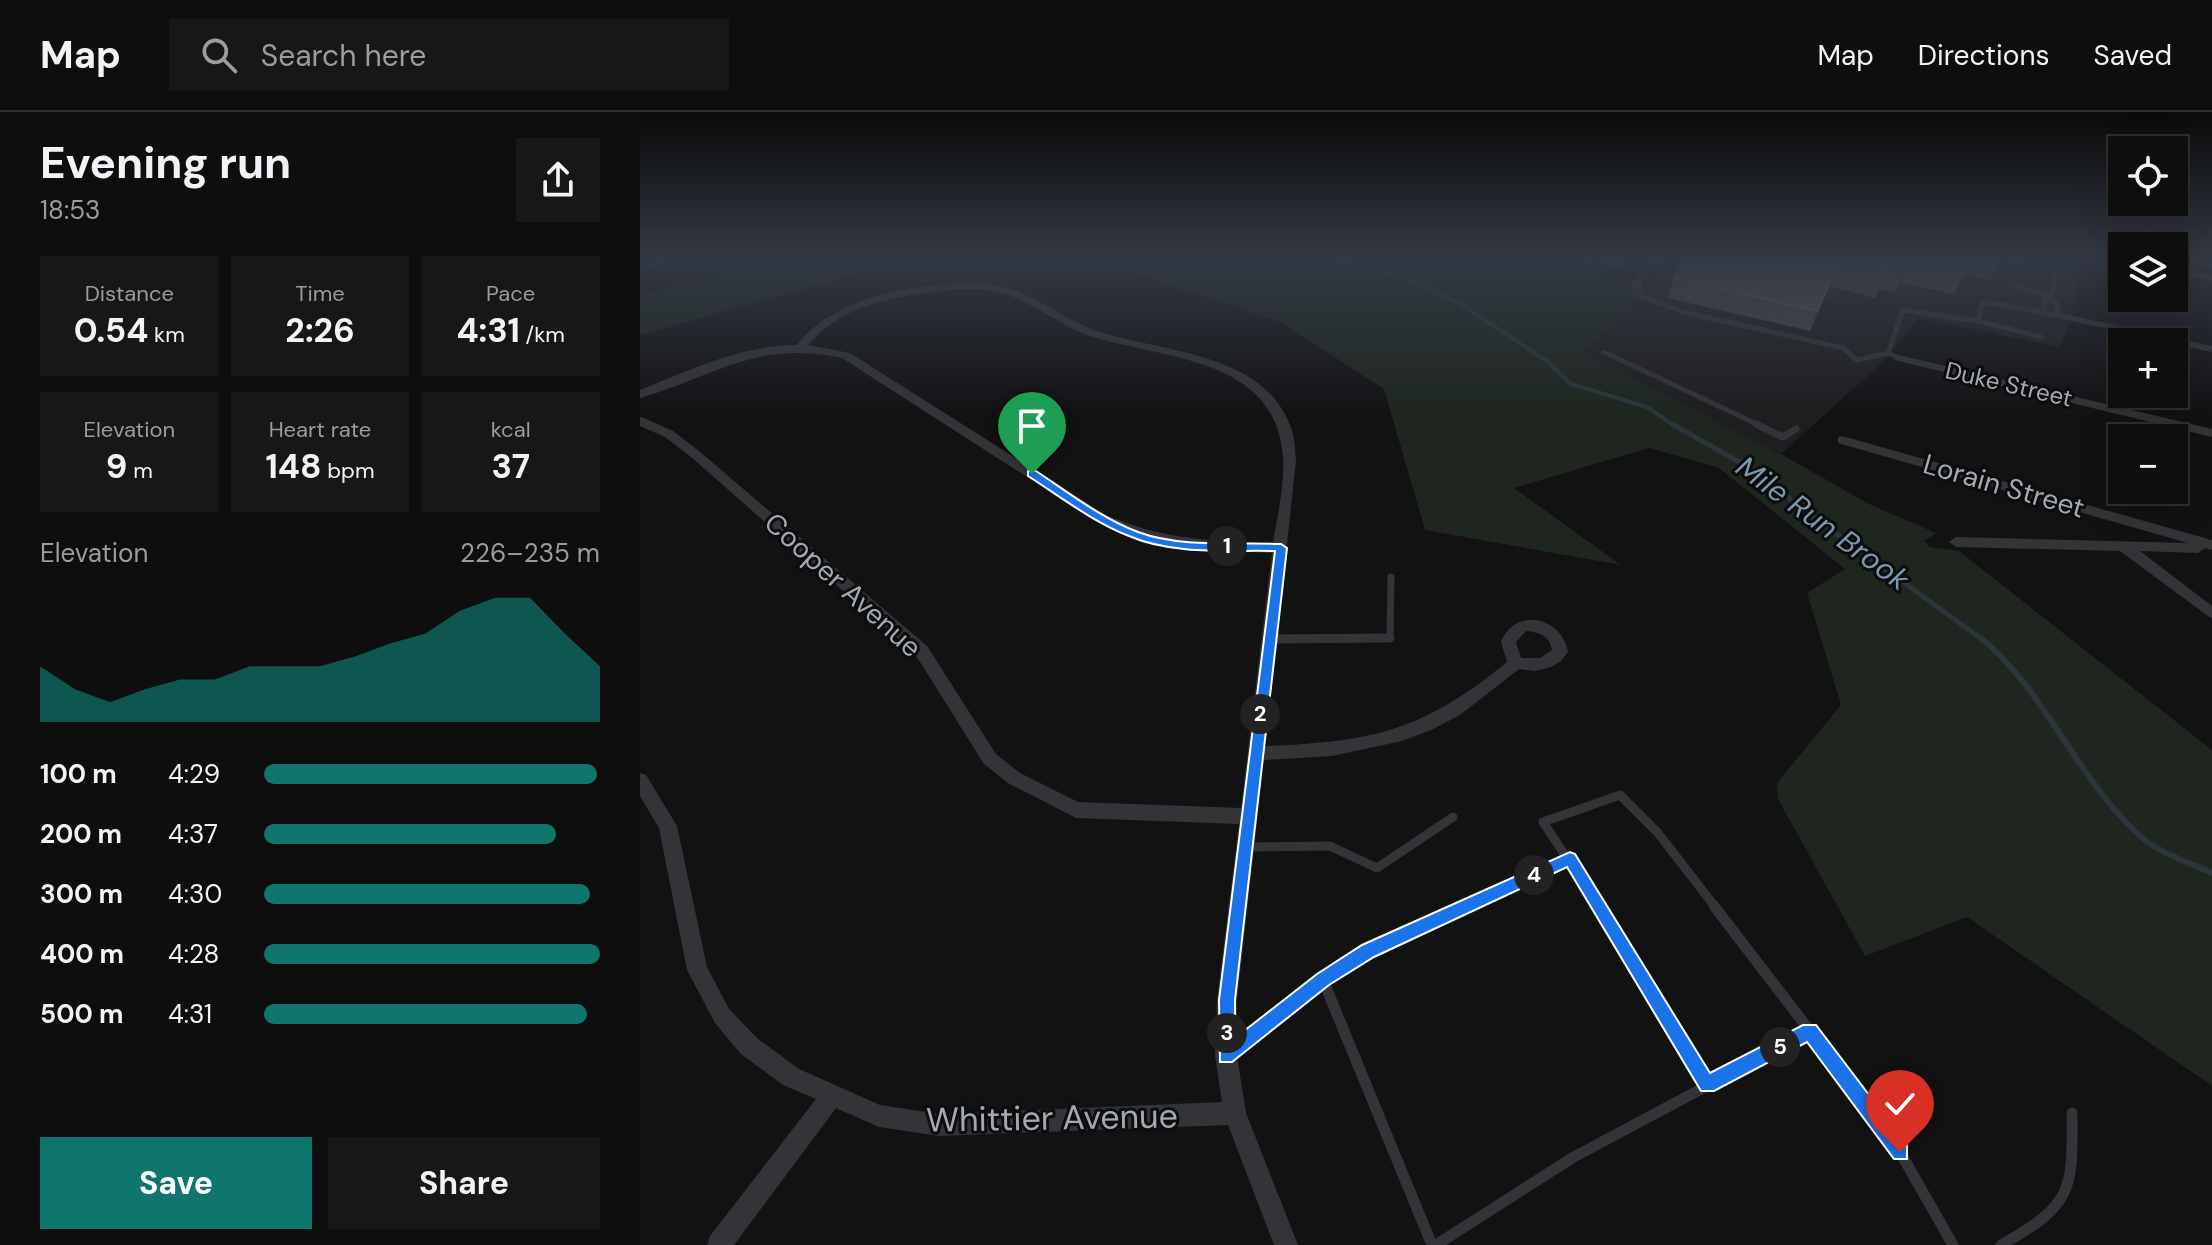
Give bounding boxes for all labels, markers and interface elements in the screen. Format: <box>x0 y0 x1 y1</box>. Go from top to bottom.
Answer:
search box <box>169 19 729 91</box>
text: Map <box>40 30 121 80</box>
icon: search <box>197 33 241 77</box>
text: Search here <box>261 36 426 75</box>
text: Map <box>1817 37 1874 74</box>
text: Directions <box>1918 37 2050 74</box>
text: Saved <box>2094 37 2172 74</box>
text: Evening run <box>40 134 291 192</box>
map controls <box>2108 136 2188 504</box>
button: locate <box>2108 136 2188 216</box>
button: share <box>516 138 600 222</box>
text: 18:53 <box>40 193 100 227</box>
button: layers <box>2108 232 2188 312</box>
text: Distance <box>85 279 174 308</box>
text: Time <box>295 279 345 308</box>
text: Pace <box>486 279 535 308</box>
text: 0.54 <box>74 308 148 353</box>
text: 2:26 <box>285 308 355 353</box>
text: 4:31 <box>456 308 520 353</box>
text: km <box>148 320 185 349</box>
text: /km <box>520 320 565 349</box>
button: + <box>2108 328 2188 408</box>
street label: Duke Street <box>1942 354 2076 414</box>
pin <box>998 392 1066 474</box>
icon: arrive <box>1010 404 1054 448</box>
text: Elevation <box>83 415 175 444</box>
text: Heart rate <box>269 415 371 444</box>
text: kcal <box>491 415 531 444</box>
button: − <box>2108 424 2188 504</box>
text: 9 <box>106 444 127 489</box>
text: 148 <box>265 444 321 489</box>
text: 37 <box>491 444 530 489</box>
street label: Lorain Street <box>1919 445 2089 527</box>
water label: Mile Run Brook <box>1729 447 1918 599</box>
text: m <box>127 456 153 485</box>
text: bpm <box>321 456 374 485</box>
street label: Cooper Avenue <box>756 504 930 666</box>
pin: 1 <box>1207 526 1247 566</box>
text: 1 <box>1223 531 1231 560</box>
text: Elevation <box>40 536 148 570</box>
text: 226–235 m <box>460 536 600 570</box>
pin: 2 <box>1240 694 1280 734</box>
text: 2 <box>1254 699 1266 728</box>
text: 100 m <box>40 757 117 791</box>
text: 4:29 <box>168 757 220 791</box>
text: 200 m <box>40 817 122 851</box>
text: 4:37 <box>168 817 218 851</box>
pin: 4 <box>1514 855 1554 895</box>
text: 4 <box>1527 860 1541 889</box>
text: 300 m <box>40 877 123 911</box>
text: 4:30 <box>168 877 222 911</box>
text: 400 m <box>40 937 124 971</box>
text: 4:28 <box>168 937 219 971</box>
text: 500 m <box>40 997 123 1031</box>
text: 4:31 <box>168 997 212 1031</box>
pin: 3 <box>1207 1013 1247 1053</box>
text: 3 <box>1220 1018 1234 1047</box>
pin: 5 <box>1760 1027 1800 1067</box>
text: 5 <box>1773 1032 1787 1061</box>
pin <box>1866 1070 1934 1152</box>
icon: check <box>1878 1082 1922 1126</box>
street label: Whittier Avenue <box>926 1093 1178 1143</box>
button: Save <box>40 1137 312 1229</box>
button: Share <box>328 1137 600 1229</box>

